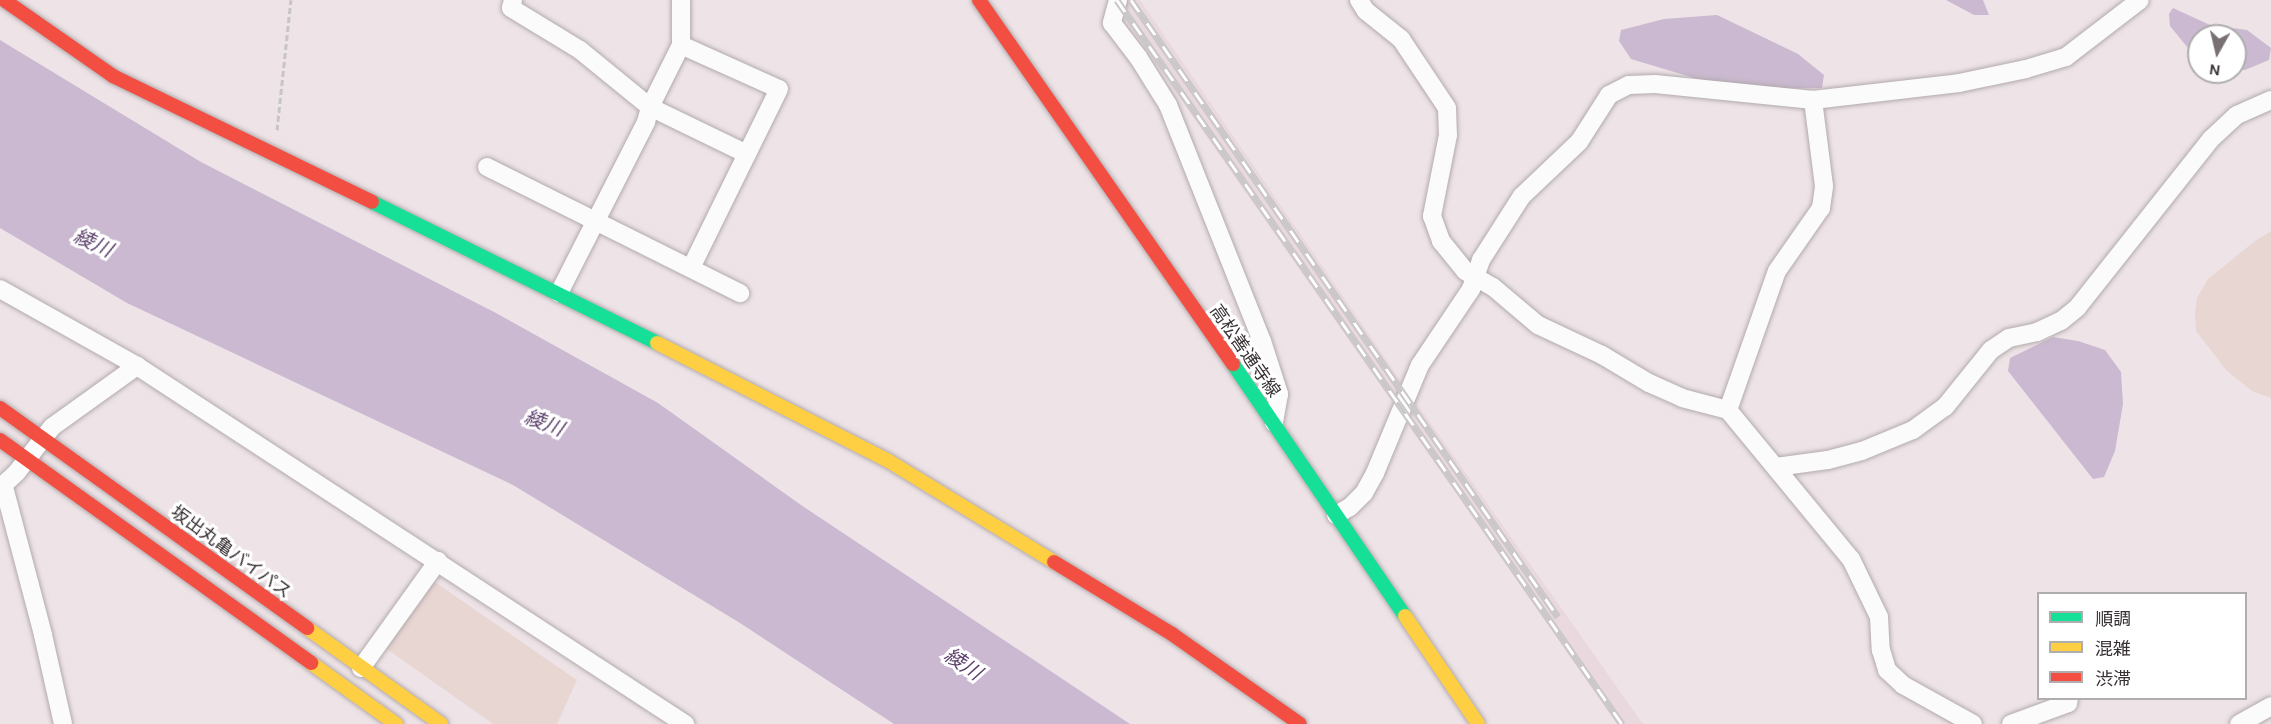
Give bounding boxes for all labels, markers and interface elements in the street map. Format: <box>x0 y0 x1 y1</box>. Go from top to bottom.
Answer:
north arrow <box>2187 24 2247 84</box>
text: N <box>2208 60 2222 81</box>
water label: 綾川 <box>70 224 116 262</box>
street label: 高松善通寺線 <box>1205 301 1285 401</box>
water label: 綾川 <box>521 405 567 441</box>
street label: 坂出丸亀バイパス <box>166 501 296 603</box>
legend <box>2037 592 2247 700</box>
text: 順調 <box>2095 608 2131 630</box>
text: 混雑 <box>2095 638 2131 660</box>
water label: 綾川 <box>940 643 986 685</box>
text: 渋滞 <box>2095 668 2131 690</box>

